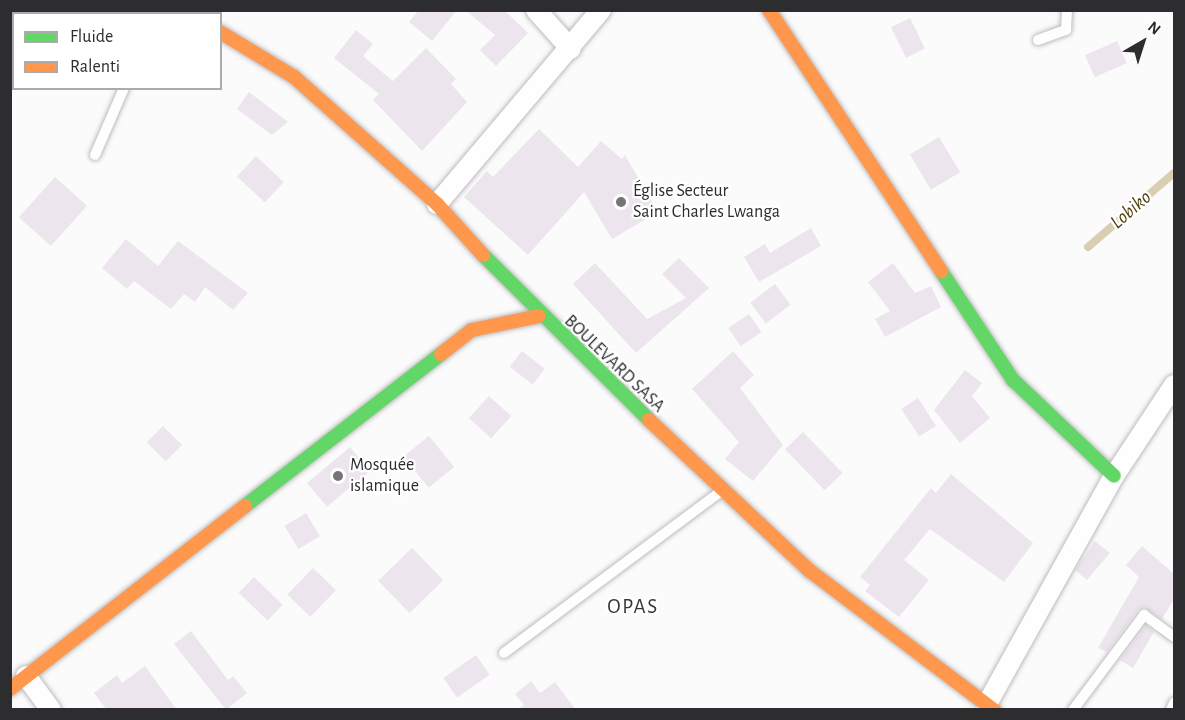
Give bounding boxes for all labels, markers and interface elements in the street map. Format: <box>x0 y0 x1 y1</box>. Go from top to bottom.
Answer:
legend <box>12 12 222 90</box>
north arrow <box>1113 12 1173 72</box>
text: N <box>1145 18 1164 38</box>
text: Fluide <box>70 28 113 46</box>
text: Ralenti <box>70 58 120 76</box>
place label: Église Secteur Saint Charles Lwanga <box>633 181 780 224</box>
water label: Lobiko <box>1106 186 1156 234</box>
marker: Église Secteur Saint Charles Lwanga <box>614 195 628 209</box>
street label: BOULEVARD SASA <box>559 311 669 417</box>
place label: Mosquée islamique <box>350 455 419 498</box>
marker: Mosquée islamique <box>331 469 345 483</box>
district label: OPAS <box>607 594 659 620</box>

